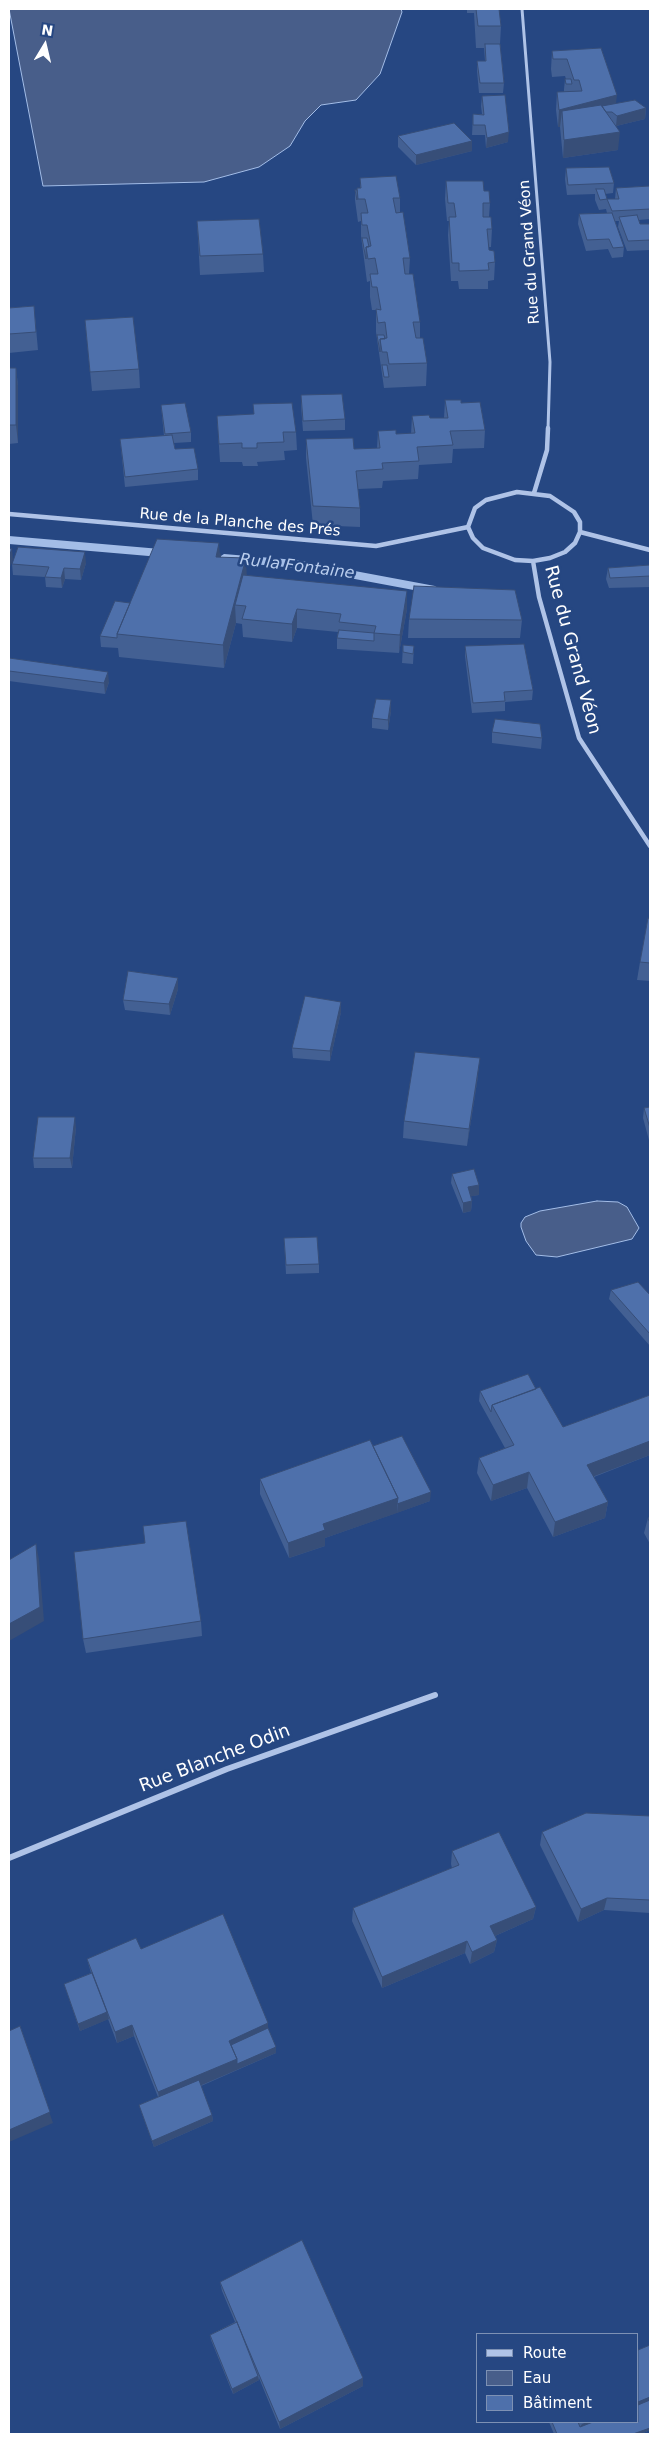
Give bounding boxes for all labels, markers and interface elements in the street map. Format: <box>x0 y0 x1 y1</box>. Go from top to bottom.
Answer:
north arrow <box>20 20 70 70</box>
text: N <box>40 21 54 39</box>
street label: Rue du Grand Véon <box>516 179 544 325</box>
street label: Rue de la Planche des Prés <box>139 505 341 541</box>
water label: Ru la Fontaine <box>239 550 355 584</box>
street label: Rue du Grand Véon <box>539 563 605 737</box>
street label: Rue Blanche Odin <box>137 1720 293 1798</box>
legend <box>477 2333 639 2423</box>
text: Route <box>523 2344 567 2362</box>
text: Eau <box>523 2369 551 2387</box>
text: Bâtiment <box>523 2394 592 2412</box>

